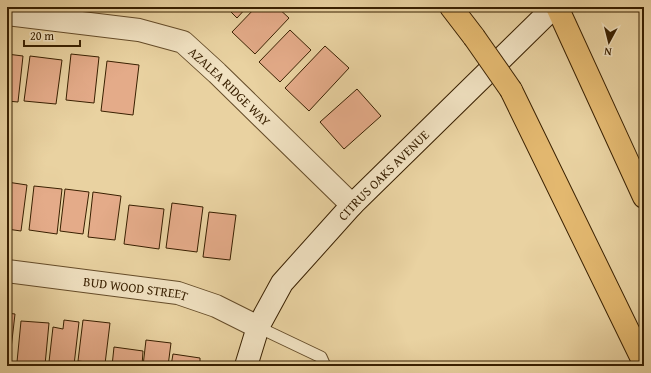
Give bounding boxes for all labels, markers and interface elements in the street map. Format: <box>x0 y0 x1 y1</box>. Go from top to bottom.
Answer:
scale bar <box>24 22 80 48</box>
north arrow <box>589 22 629 62</box>
text: 20 m <box>30 27 54 44</box>
street label: AZALEA RIDGE WAY <box>184 43 275 131</box>
text: N <box>603 43 612 60</box>
street label: CITRUS OAKS AVENUE <box>334 125 434 225</box>
street label: BUD WOOD STREET <box>82 272 191 306</box>

